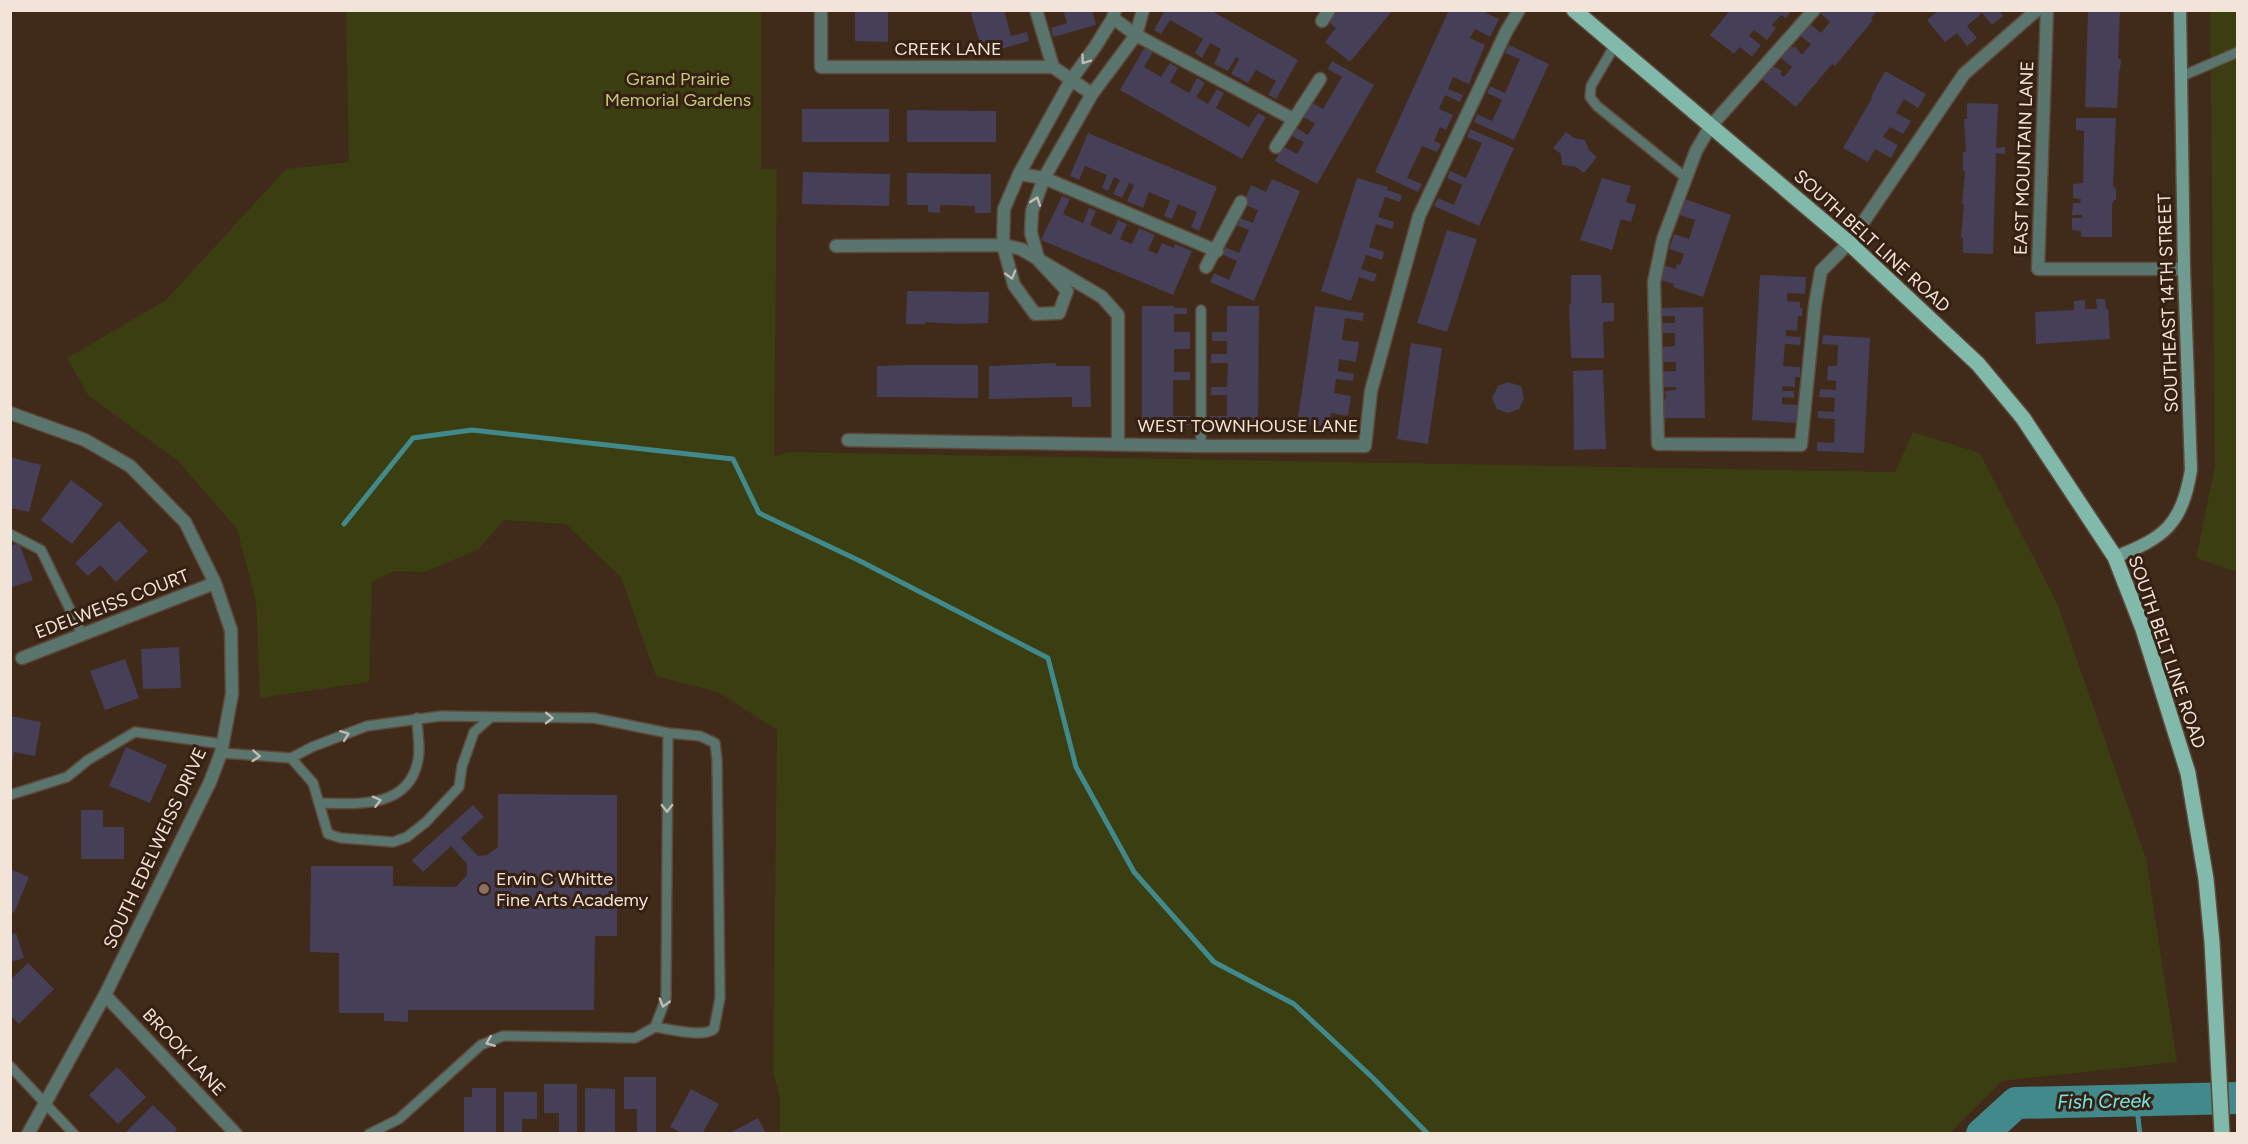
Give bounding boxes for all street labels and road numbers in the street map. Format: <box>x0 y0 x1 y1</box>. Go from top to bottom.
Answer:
street label: CREEK LANE <box>894 38 1002 60</box>
street label: EAST MOUNTAIN LANE <box>2010 60 2038 256</box>
street label: SOUTH BELT LINE ROAD <box>1789 165 1955 317</box>
street label: SOUTHEAST 14TH STREET <box>2153 193 2183 413</box>
street label: WEST TOWNHOUSE LANE <box>1138 415 1358 437</box>
street label: SOUTH BELT LINE ROAD <box>2124 553 2210 751</box>
street label: EDELWEISS COURT <box>32 564 192 644</box>
street label: SOUTH EDELWEISS DRIVE <box>99 744 211 952</box>
street label: BROOK LANE <box>138 1004 230 1100</box>

